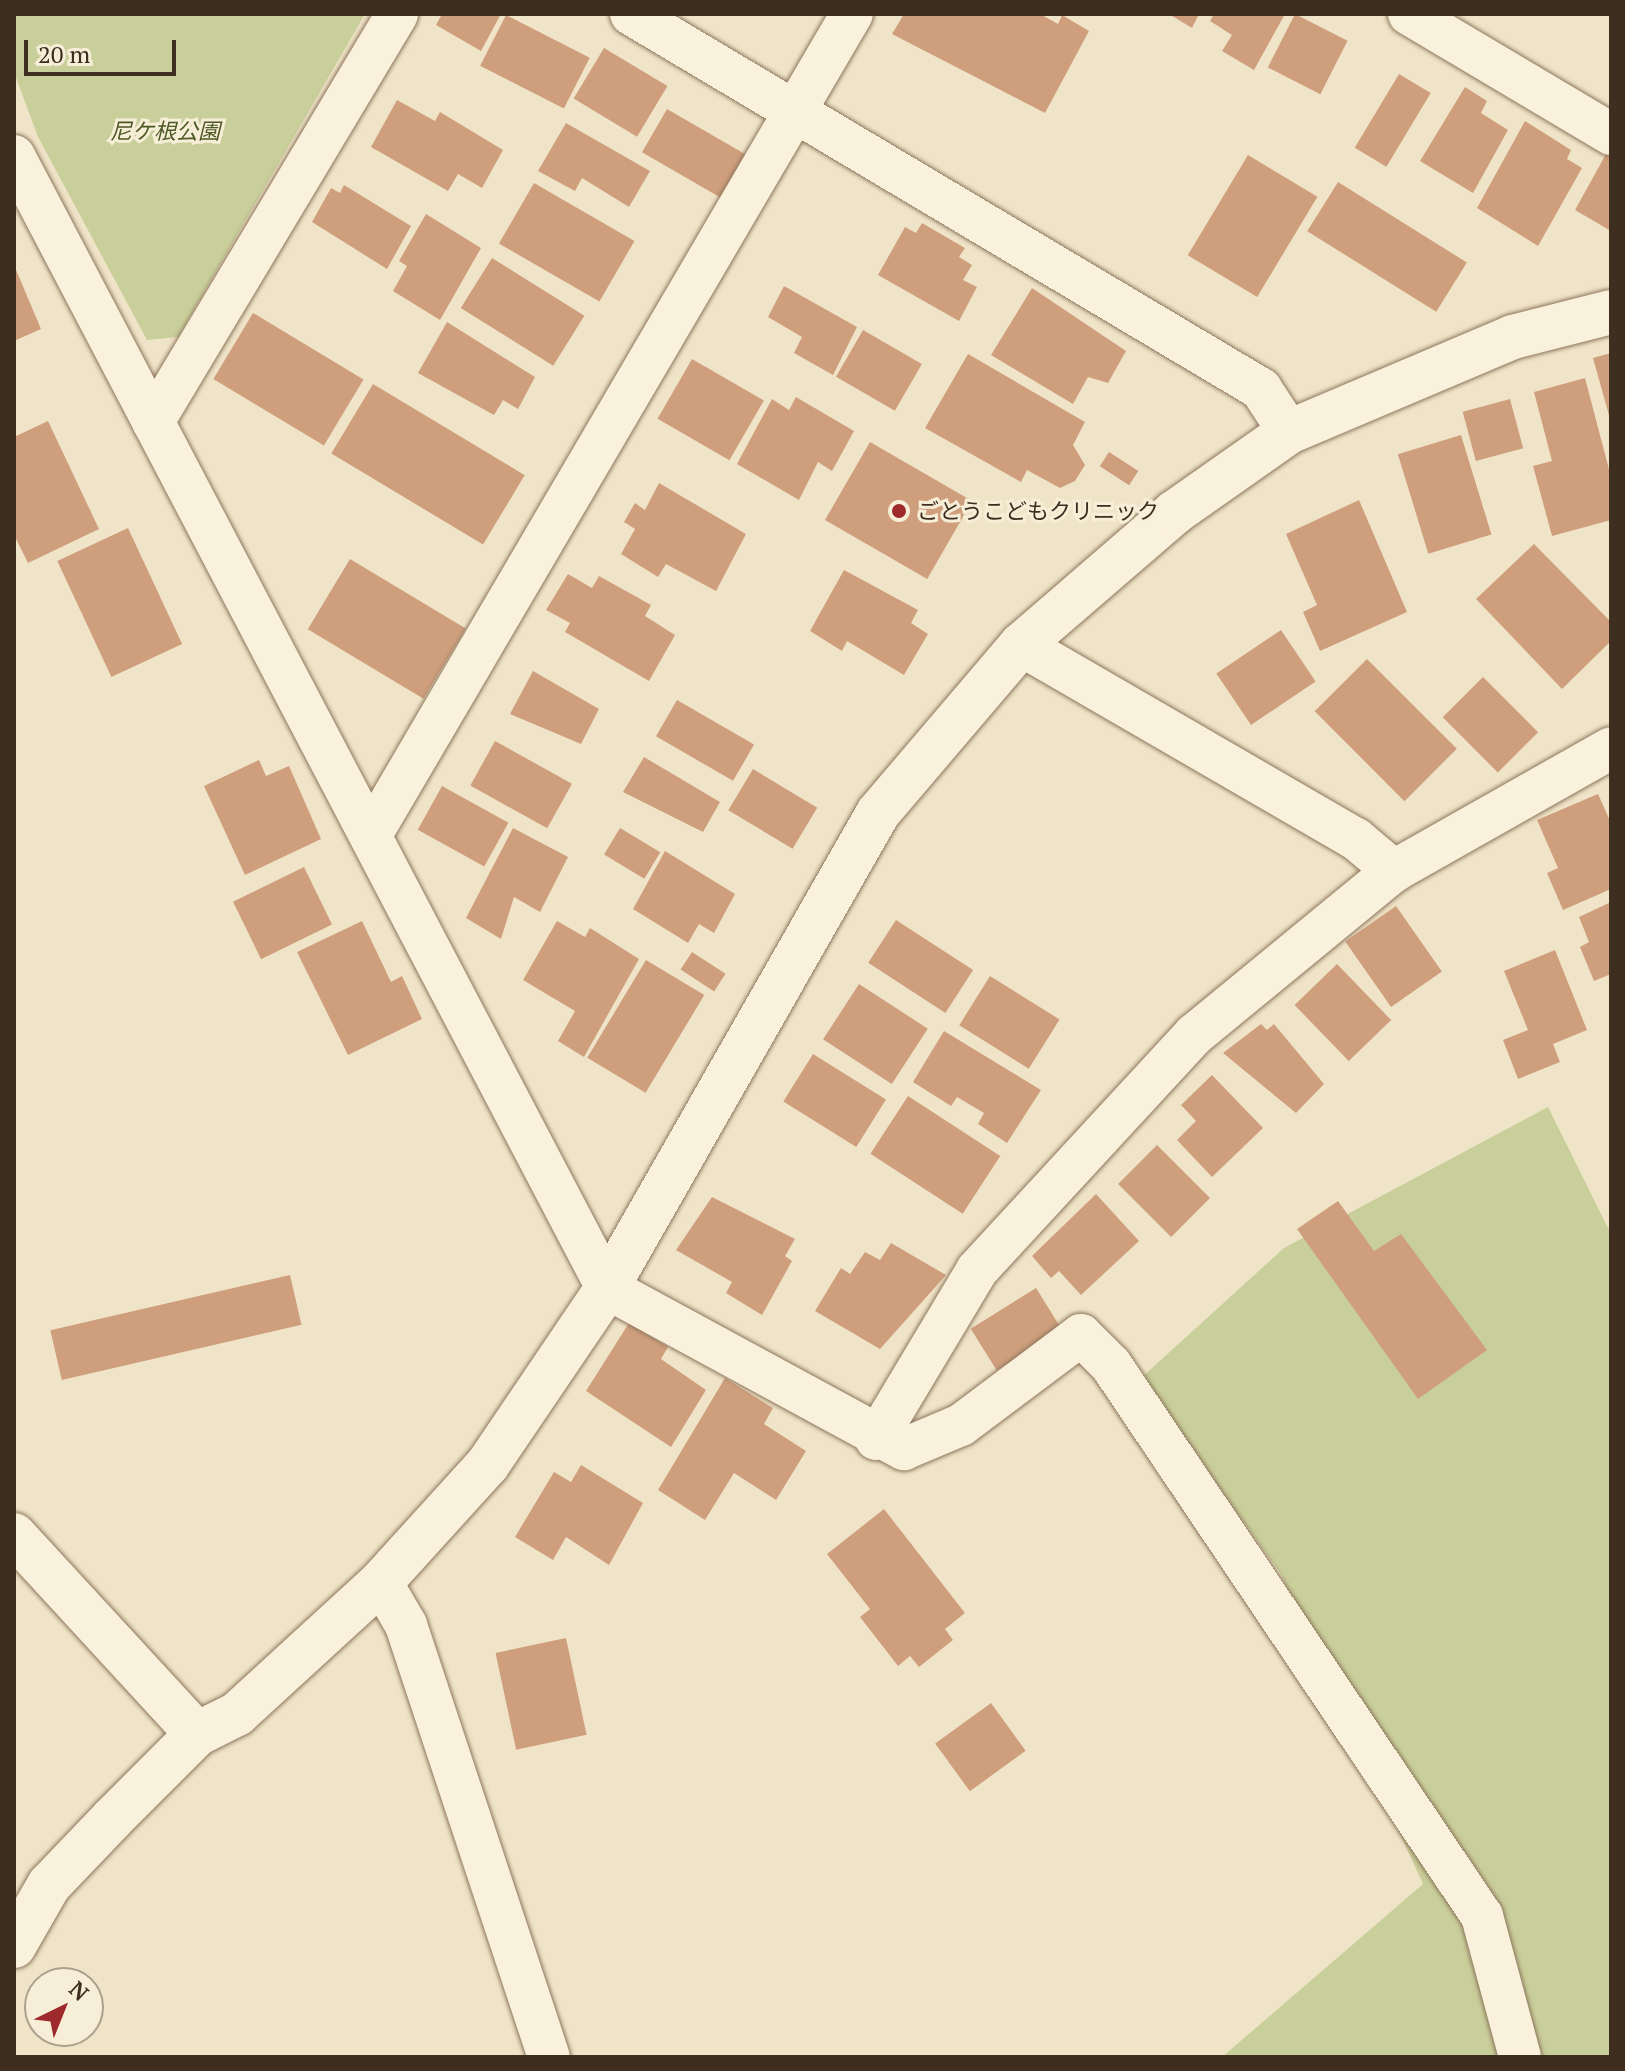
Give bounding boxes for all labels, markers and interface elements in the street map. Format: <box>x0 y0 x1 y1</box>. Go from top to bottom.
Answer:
scale bar <box>28 24 180 74</box>
text: 20 m <box>38 38 90 70</box>
park label: 尼ケ根公園 <box>110 118 220 144</box>
place label: ごとうこどもクリニック <box>917 498 1159 524</box>
marker: ごとうこどもクリニック <box>888 500 910 522</box>
north arrow <box>24 1967 104 2047</box>
text: N <box>63 1974 95 2007</box>

